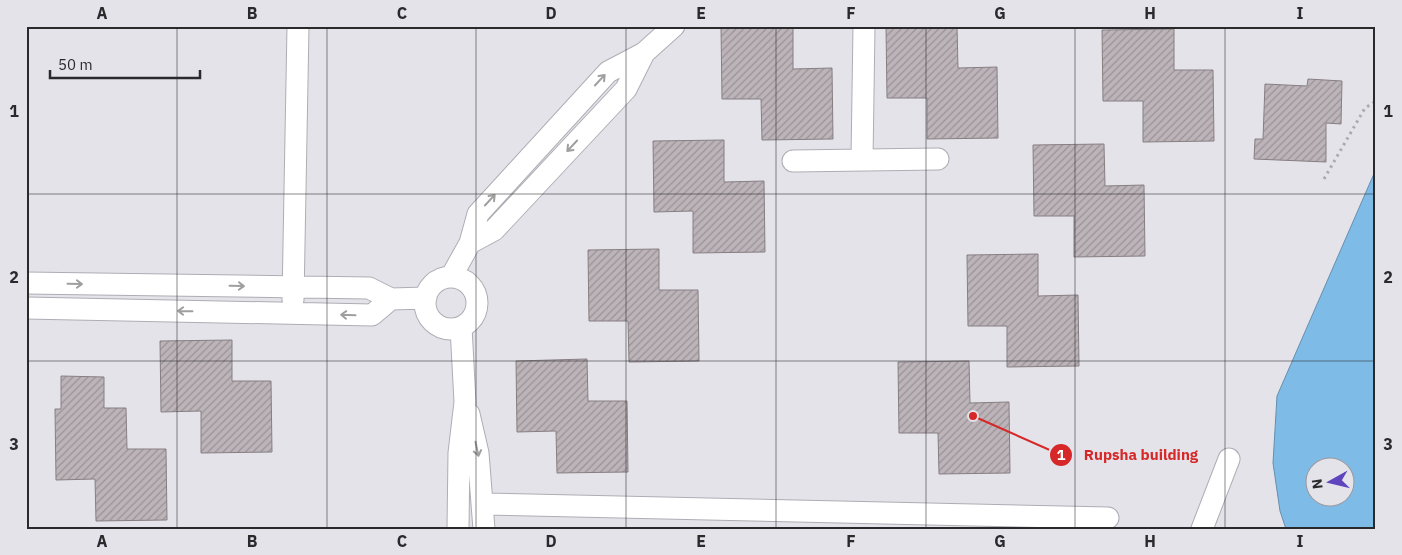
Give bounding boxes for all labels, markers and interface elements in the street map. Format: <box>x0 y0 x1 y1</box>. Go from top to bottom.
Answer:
text: A <box>97 3 108 23</box>
text: B <box>247 3 258 23</box>
text: C <box>397 3 407 23</box>
text: D <box>545 3 557 23</box>
text: E <box>696 3 706 23</box>
text: F <box>846 3 856 23</box>
text: G <box>994 3 1006 23</box>
text: H <box>1144 3 1156 23</box>
text: I <box>1297 3 1304 23</box>
scale bar <box>50 48 200 80</box>
text: 50 m <box>58 55 93 74</box>
one-way arrow <box>594 74 606 87</box>
text: 1 <box>9 101 19 121</box>
text: 1 <box>1383 101 1393 121</box>
one-way arrow <box>566 140 578 153</box>
one-way arrow <box>484 194 496 206</box>
text: 2 <box>9 267 19 287</box>
text: 2 <box>1383 267 1393 287</box>
one-way arrow <box>66 279 83 289</box>
one-way arrow <box>229 282 245 291</box>
one-way arrow <box>177 306 194 316</box>
one-way arrow <box>340 310 356 319</box>
text: 3 <box>9 434 19 454</box>
text: 3 <box>1383 434 1393 454</box>
callout: Rupsha building <box>1049 440 1208 470</box>
one-way arrow <box>473 441 482 457</box>
text: 1 <box>1056 445 1066 464</box>
text: Rupsha building <box>1084 445 1199 464</box>
north arrow <box>1304 458 1354 508</box>
text: N <box>1308 478 1327 490</box>
text: A <box>97 531 108 551</box>
text: B <box>247 531 258 551</box>
text: C <box>397 531 407 551</box>
text: D <box>545 531 557 551</box>
text: E <box>696 531 706 551</box>
text: F <box>846 531 856 551</box>
text: G <box>994 531 1006 551</box>
text: H <box>1144 531 1156 551</box>
text: I <box>1297 531 1304 551</box>

